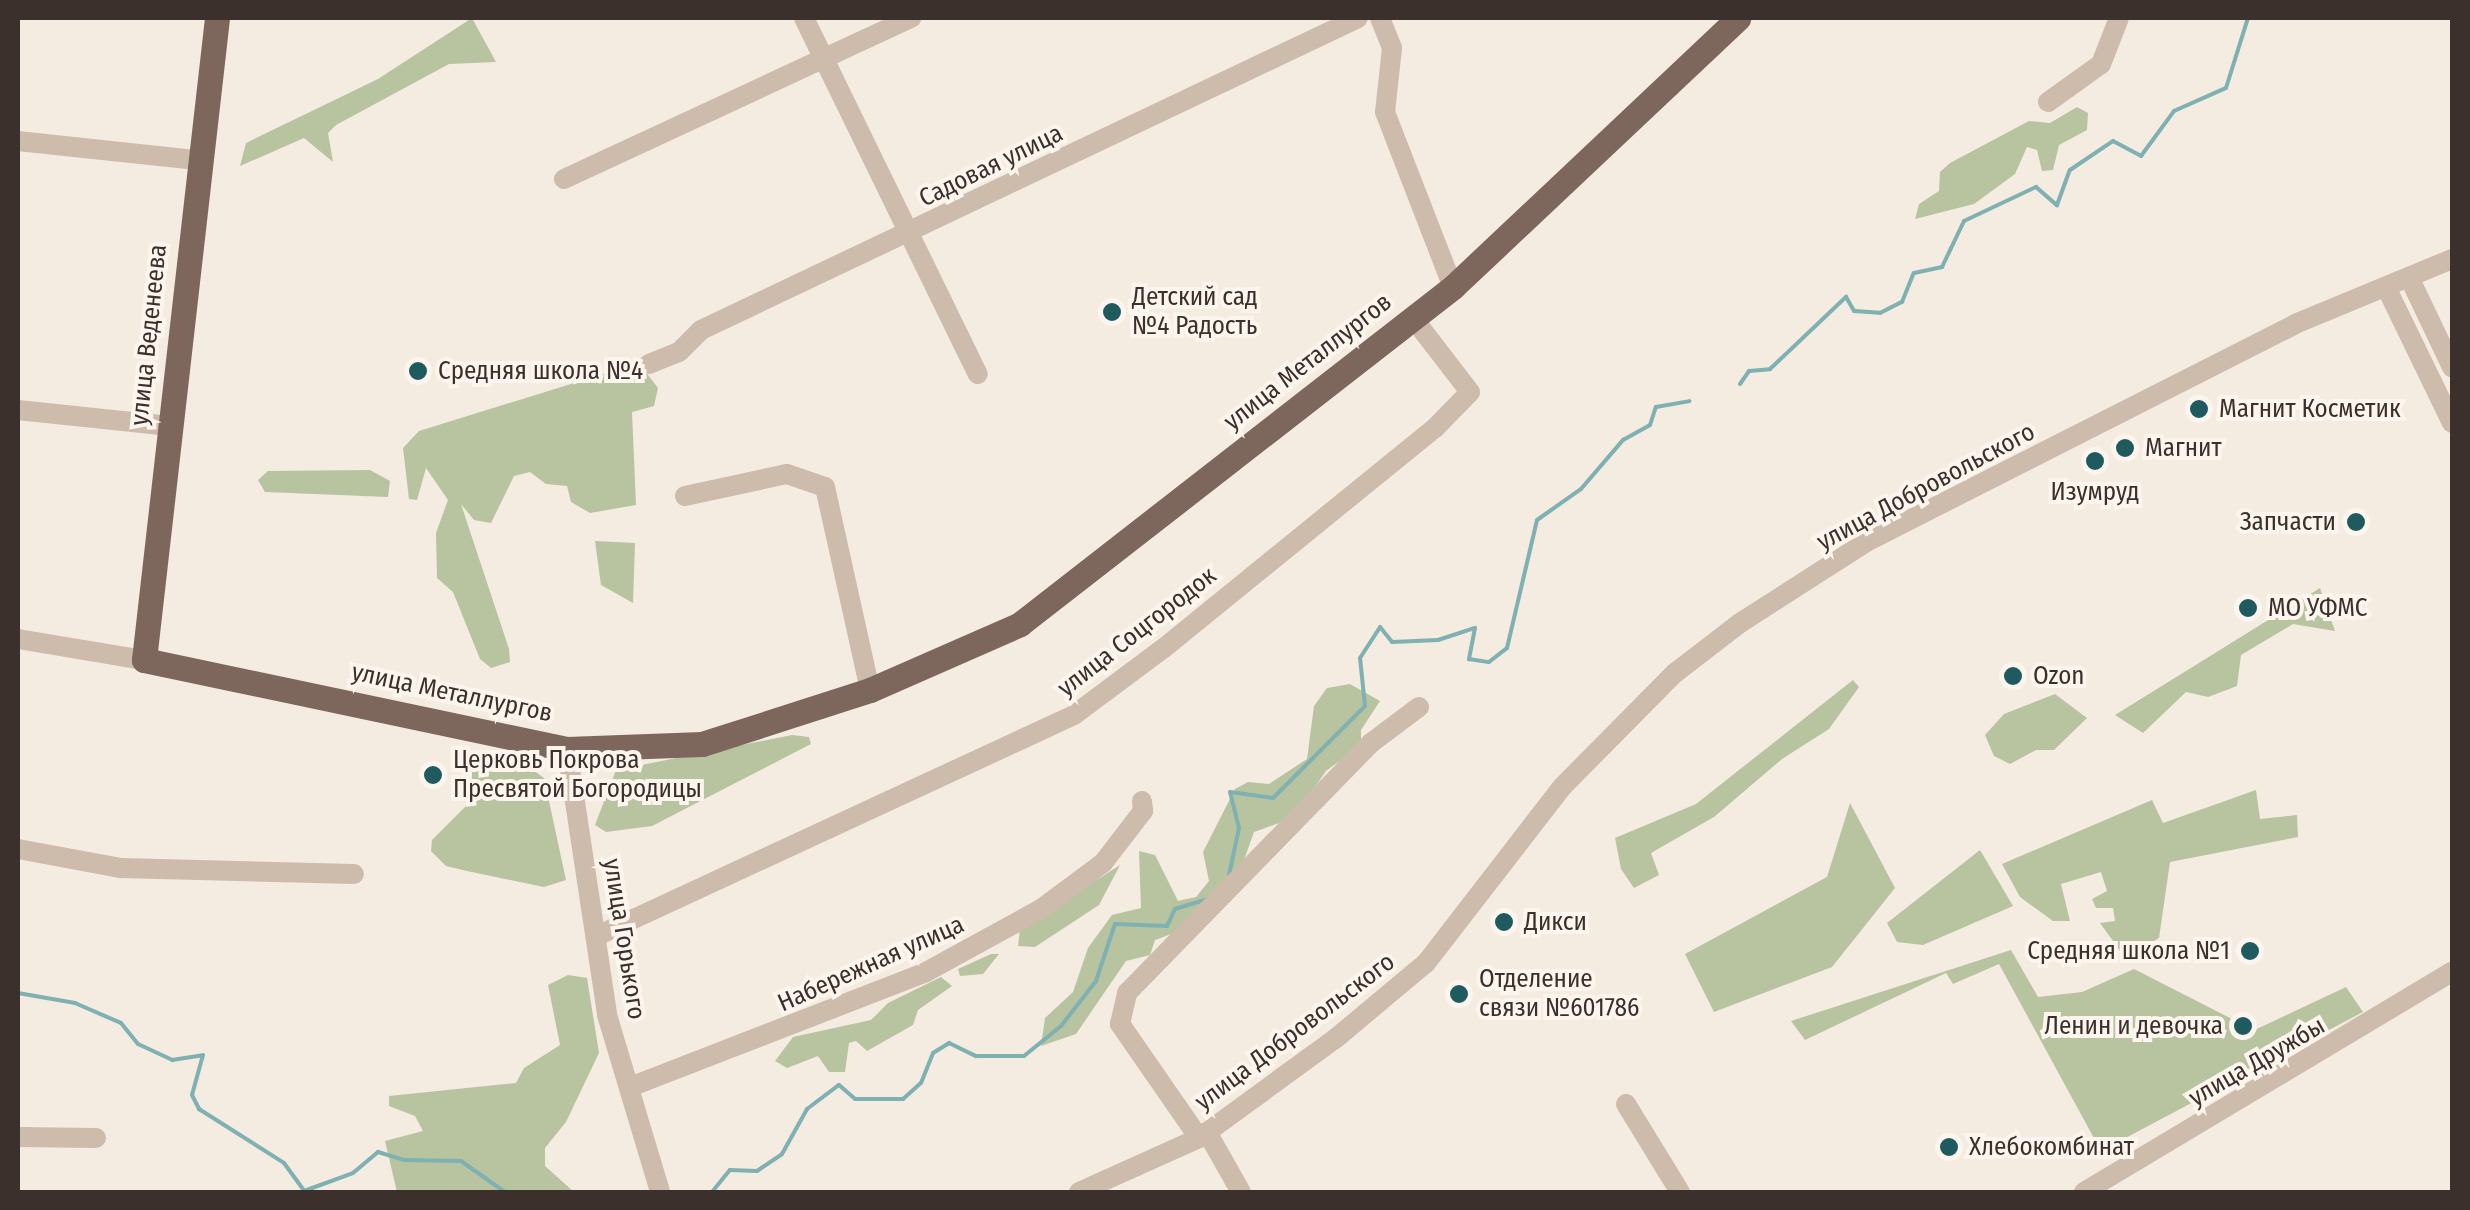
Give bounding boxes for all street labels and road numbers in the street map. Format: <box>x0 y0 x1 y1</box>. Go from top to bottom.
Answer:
street label: Садовая улица <box>914 118 1068 214</box>
street label: улица Веденеева <box>125 243 173 427</box>
street label: улица Металлургов <box>1218 287 1398 437</box>
street label: улица Добровольского <box>1812 417 2040 557</box>
street label: улица Соцгородок <box>1052 561 1222 703</box>
street label: улица Металлургов <box>349 657 555 729</box>
street label: улица Горького <box>596 856 652 1022</box>
street label: Набережная улица <box>773 909 969 1019</box>
street label: улица Добровольского <box>1189 947 1401 1117</box>
street label: улица Дружбы <box>2184 1011 2330 1113</box>

